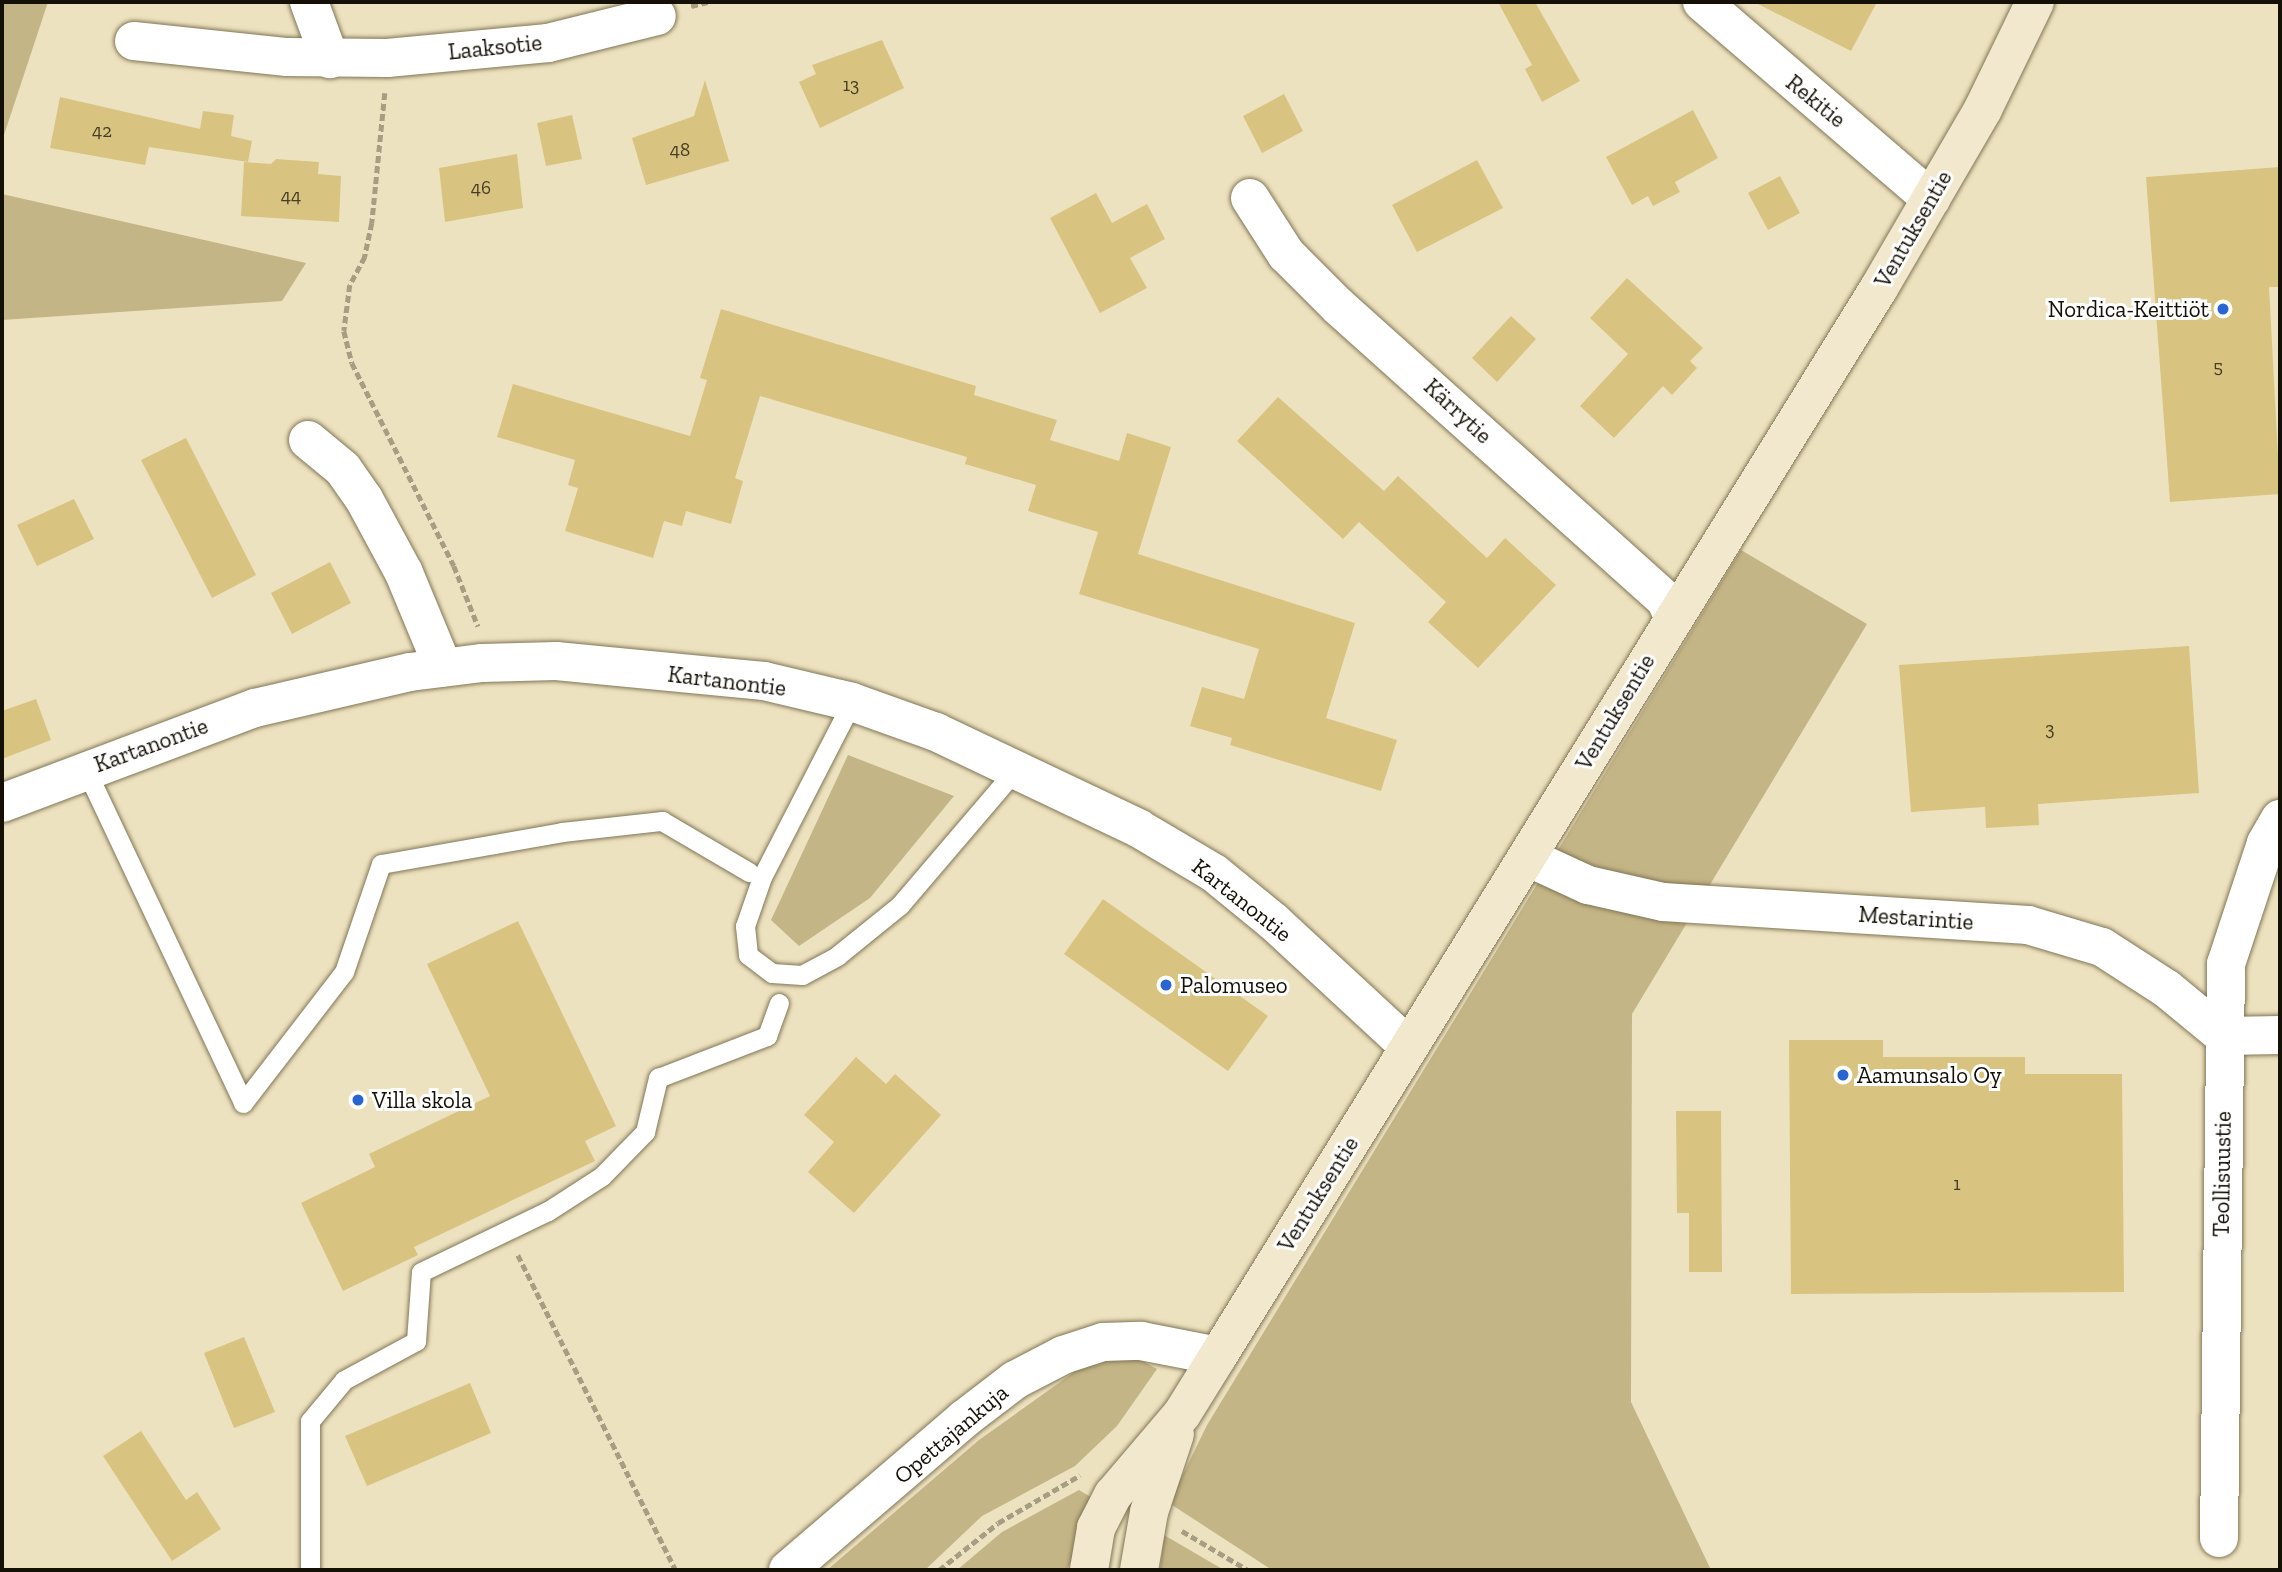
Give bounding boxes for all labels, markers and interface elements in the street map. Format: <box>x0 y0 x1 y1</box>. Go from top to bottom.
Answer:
street label: Laaksotie <box>447 28 543 66</box>
street label: Rekitie <box>1781 69 1851 133</box>
house number: 13 <box>843 74 859 96</box>
house number: 42 <box>92 120 112 142</box>
house number: 48 <box>670 139 690 161</box>
street label: Ventuksentie <box>1868 166 1958 292</box>
house number: 46 <box>471 177 491 199</box>
house number: 44 <box>281 185 301 207</box>
place label: Nordica-Keittiöt <box>2048 295 2209 323</box>
marker: Nordica-Keittiöt <box>2215 301 2231 317</box>
house number: 5 <box>2213 356 2223 378</box>
street label: Kärrytie <box>1418 373 1498 449</box>
street label: Ventuksentie <box>1570 649 1660 775</box>
street label: Kartanontie <box>666 660 788 702</box>
street label: Kartanontie <box>90 712 212 778</box>
house number: 3 <box>2045 718 2055 740</box>
street label: Kartanontie <box>1187 852 1297 948</box>
street label: Mestarintie <box>1858 900 1974 936</box>
place label: Palomuseo <box>1180 971 1288 999</box>
marker: Palomuseo <box>1158 977 1174 993</box>
place label: Aamunsalo Oy <box>1857 1061 2002 1089</box>
marker: Aamunsalo Oy <box>1835 1067 1851 1083</box>
place label: Villa skola <box>372 1086 472 1114</box>
marker: Villa skola <box>350 1092 366 1108</box>
street label: Teollisuustie <box>2207 1111 2237 1237</box>
street label: Ventuksentie <box>1272 1131 1364 1257</box>
house number: 1 <box>1953 1173 1961 1195</box>
street label: Opettajankuja <box>888 1378 1014 1490</box>

